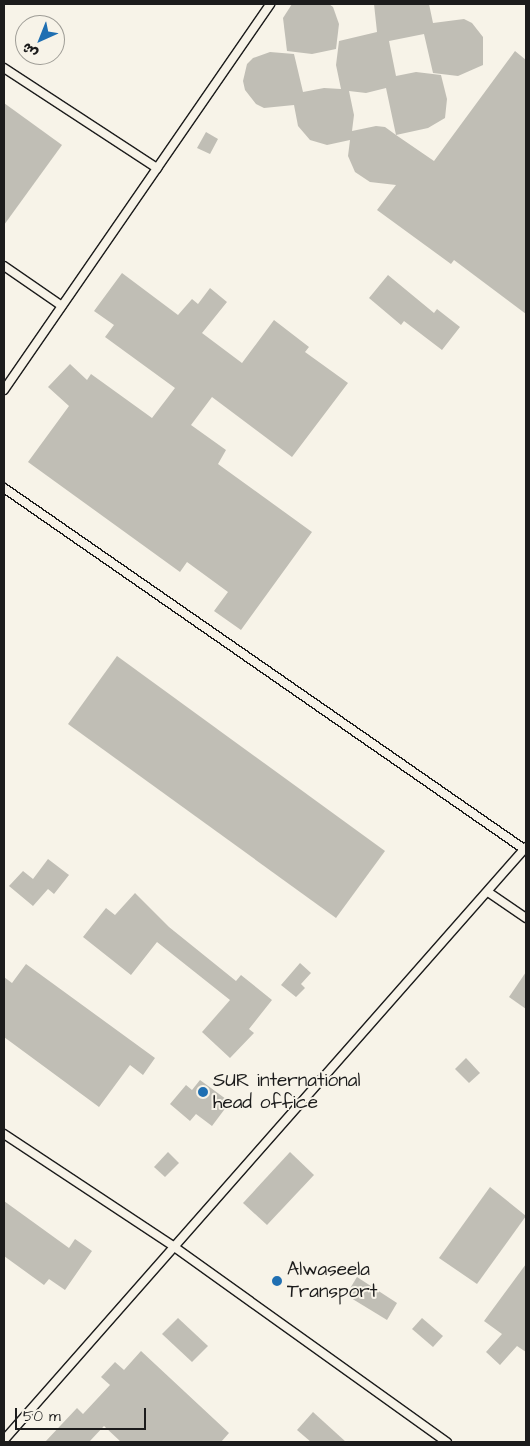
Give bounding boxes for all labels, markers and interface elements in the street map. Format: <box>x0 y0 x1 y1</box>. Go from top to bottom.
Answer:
north arrow <box>15 15 65 65</box>
text: ش <box>18 38 43 63</box>
place label: SUR international head office <box>213 1070 360 1114</box>
marker: SUR international head office <box>197 1086 209 1098</box>
place label: Alwaseela Transport <box>287 1259 377 1303</box>
marker: Alwaseela Transport <box>271 1275 283 1287</box>
scale bar <box>18 1398 149 1430</box>
text: 50 m <box>23 1406 61 1427</box>

